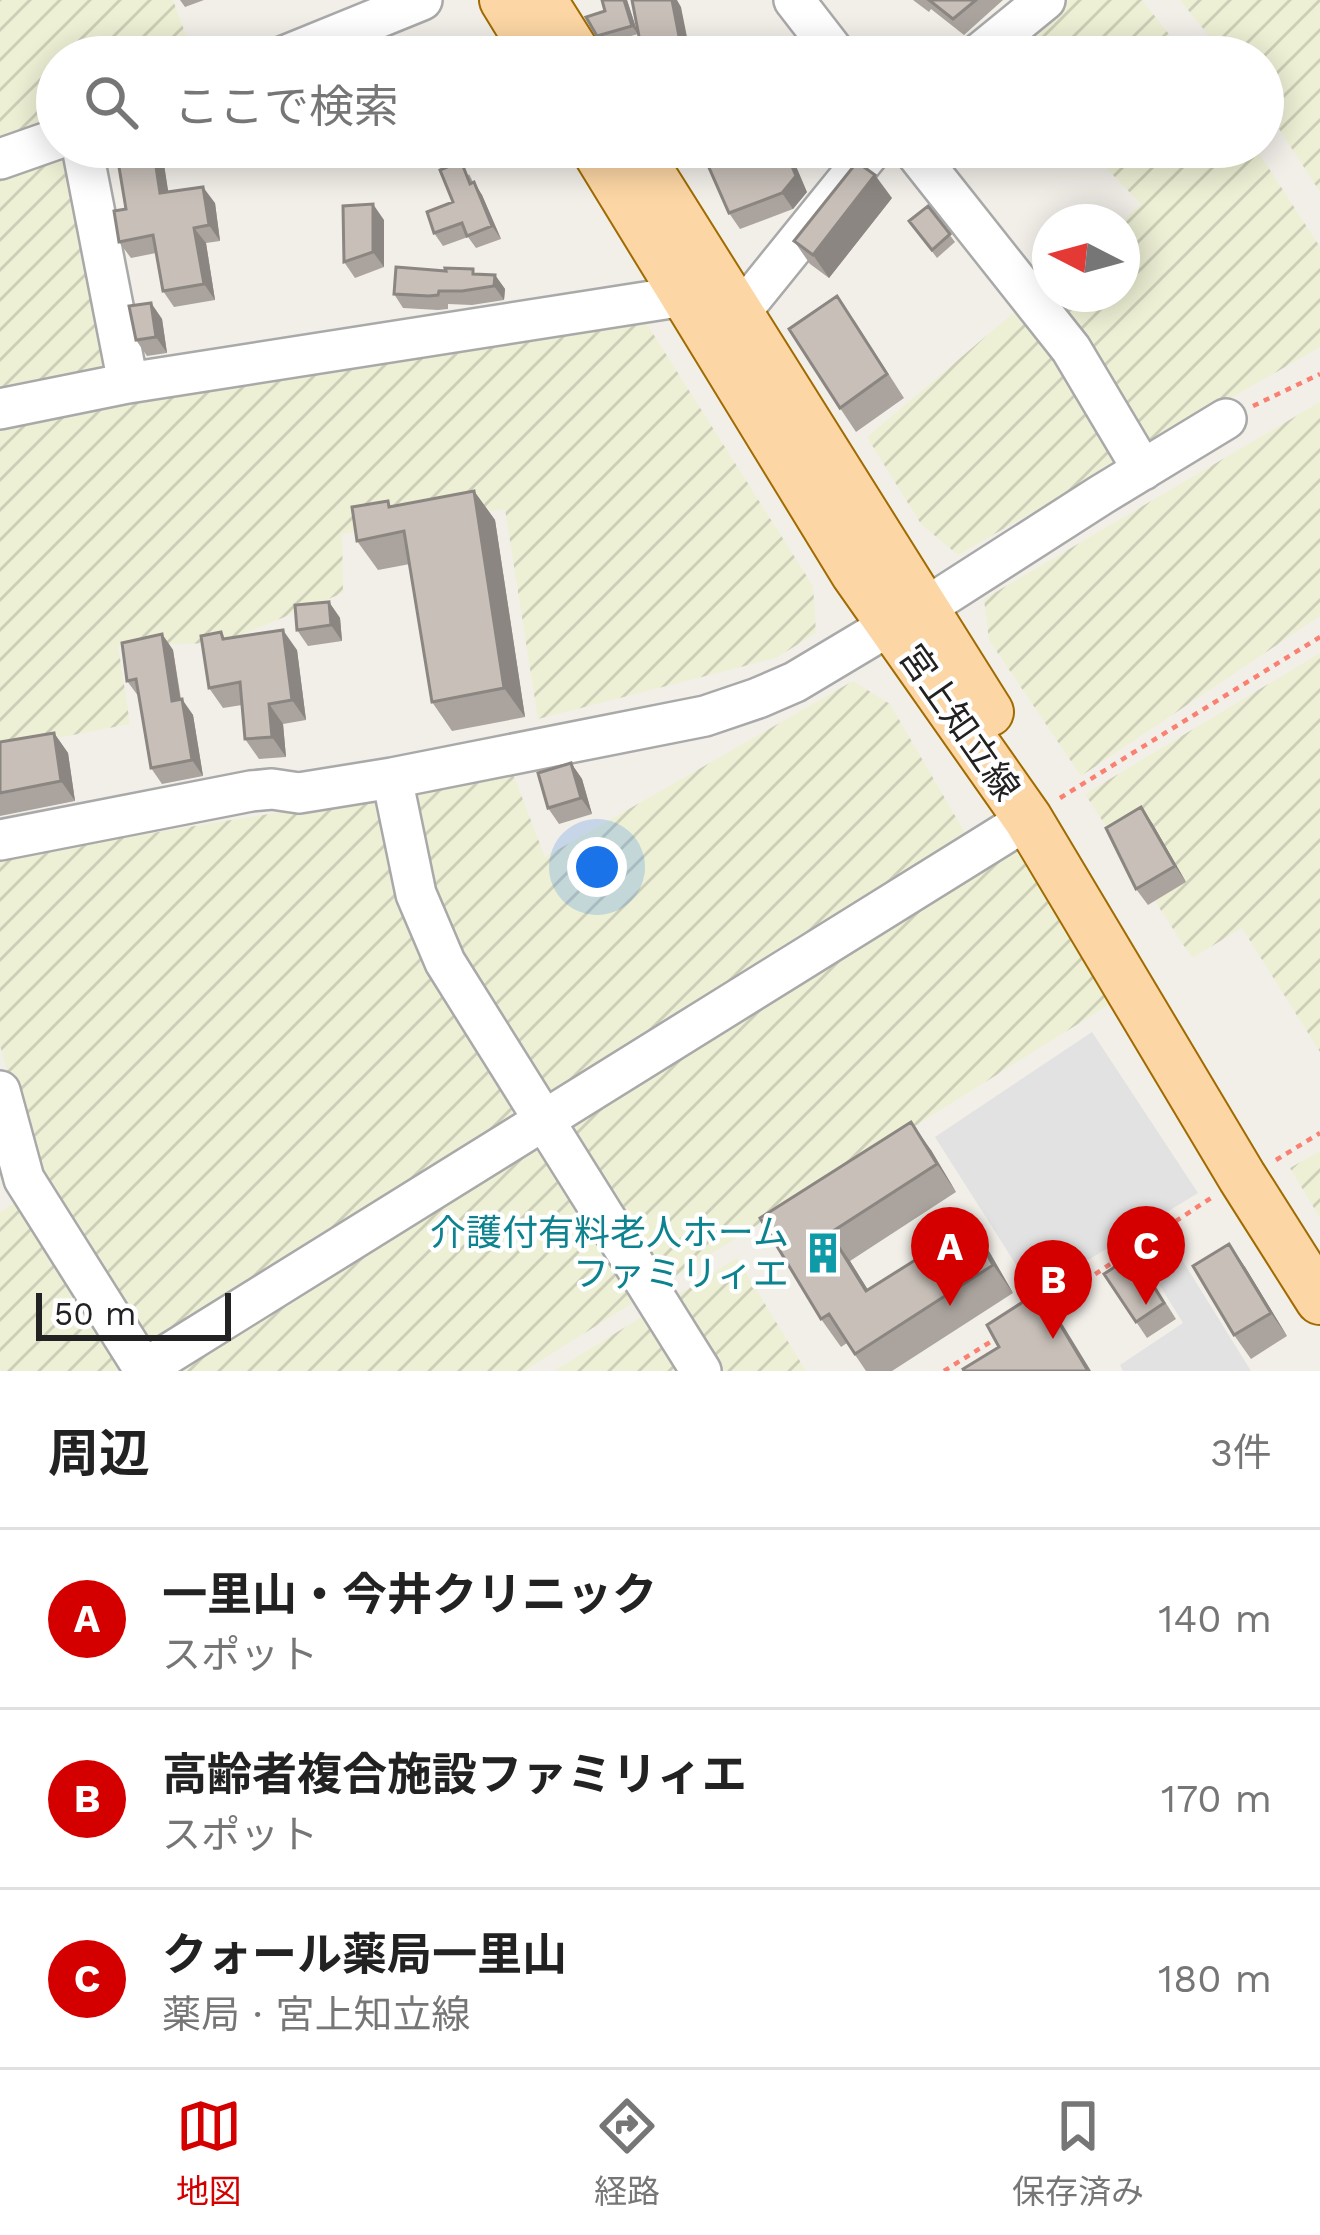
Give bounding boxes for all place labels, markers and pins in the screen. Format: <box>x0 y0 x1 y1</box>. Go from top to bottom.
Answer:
pin: C <box>1107 1206 1185 1305</box>
pin: A <box>911 1207 989 1306</box>
place label: 介護付有料老人ホーム ファミリィエ <box>430 1212 789 1295</box>
building icon: 介護付有料老人ホーム ファミリィエ <box>800 1230 846 1276</box>
pin: B <box>1014 1240 1092 1339</box>

